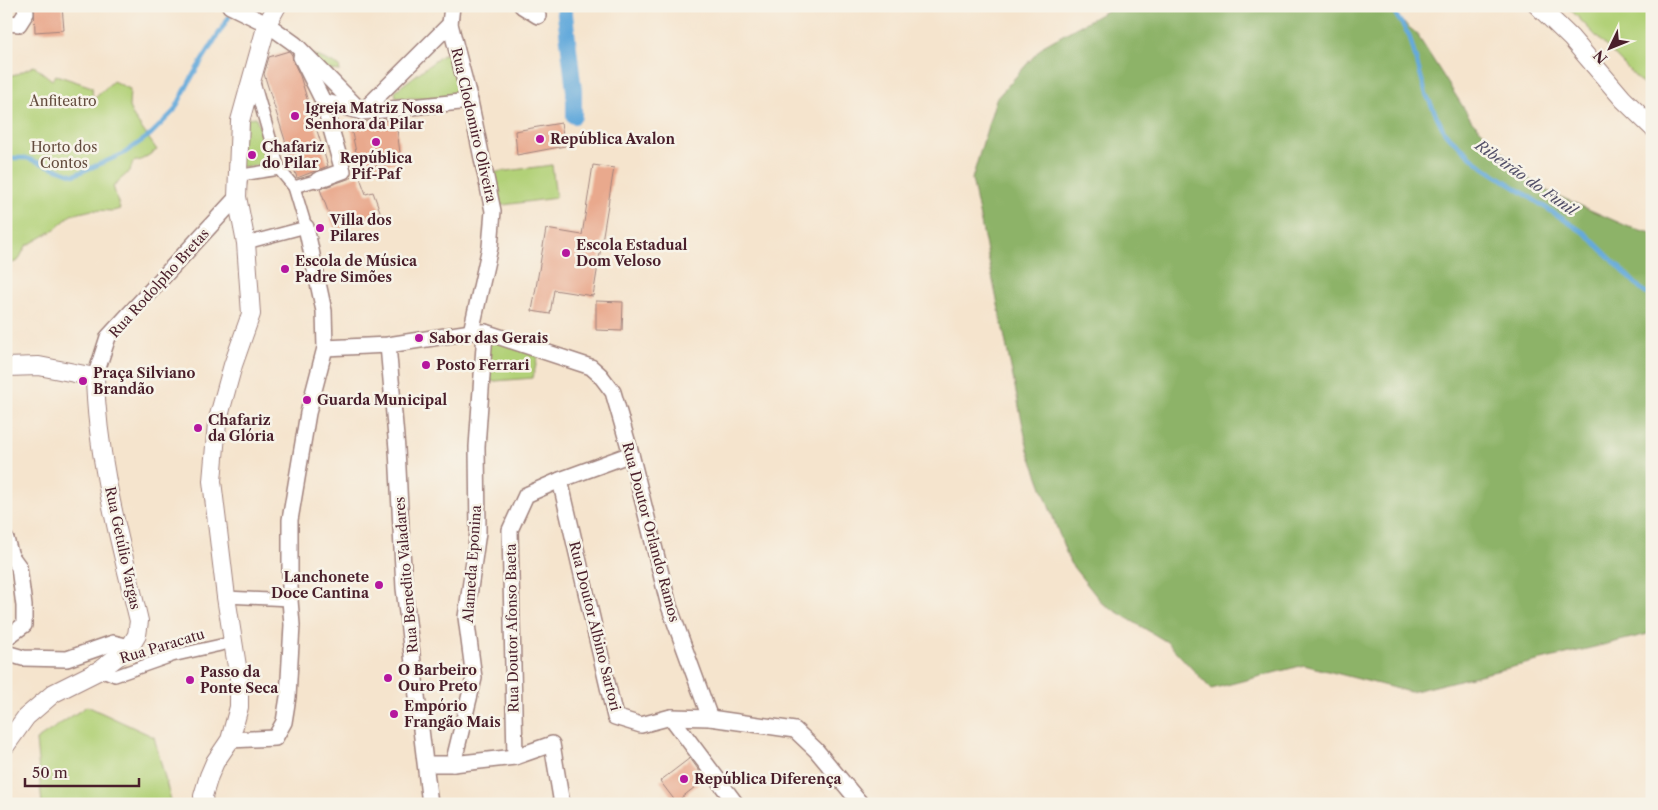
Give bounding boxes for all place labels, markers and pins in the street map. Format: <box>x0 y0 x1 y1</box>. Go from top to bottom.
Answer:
place label: Igreja Matriz Nossa Senhora da Pilar <box>305 99 444 133</box>
marker: Igreja Matriz Nossa Senhora da Pilar <box>289 110 301 122</box>
place label: República Avalon <box>550 130 675 148</box>
marker: República Avalon <box>534 133 546 145</box>
marker: República Pif-Paf <box>370 136 382 148</box>
place label: Chafariz do Pilar <box>262 138 325 172</box>
marker: Chafariz do Pilar <box>246 149 258 161</box>
place label: República Pif-Paf <box>340 149 413 183</box>
place label: Villa dos Pilares <box>329 211 392 245</box>
marker: Villa dos Pilares <box>314 222 326 234</box>
place label: Escola Estadual Dom Veloso <box>576 236 688 270</box>
marker: Escola Estadual Dom Veloso <box>560 247 572 259</box>
place label: Escola de Música Padre Simões <box>295 252 418 286</box>
marker: Escola de Música Padre Simões <box>279 263 291 275</box>
place label: Sabor das Gerais <box>429 329 548 347</box>
marker: Sabor das Gerais <box>413 332 425 344</box>
place label: Posto Ferrari <box>436 356 529 374</box>
marker: Posto Ferrari <box>420 359 432 371</box>
place label: Praça Silviano Brandão <box>93 364 196 398</box>
marker: Praça Silviano Brandão <box>77 375 89 387</box>
place label: Guarda Municipal <box>317 391 447 409</box>
marker: Guarda Municipal <box>301 394 313 406</box>
place label: Chafariz da Glória <box>208 411 275 445</box>
marker: Chafariz da Glória <box>192 422 204 434</box>
place label: Lanchonete Doce Cantina <box>271 568 370 602</box>
marker: Lanchonete Doce Cantina <box>373 579 385 591</box>
place label: O Barbeiro Ouro Preto <box>398 661 478 695</box>
place label: Passo da Ponte Seca <box>200 663 279 697</box>
marker: O Barbeiro Ouro Preto <box>382 672 394 684</box>
marker: Passo da Ponte Seca <box>184 674 196 686</box>
place label: Empório Frangão Mais <box>404 697 501 731</box>
marker: Empório Frangão Mais <box>388 708 400 720</box>
place label: República Diferença <box>694 770 842 788</box>
marker: República Diferença <box>678 773 690 785</box>

